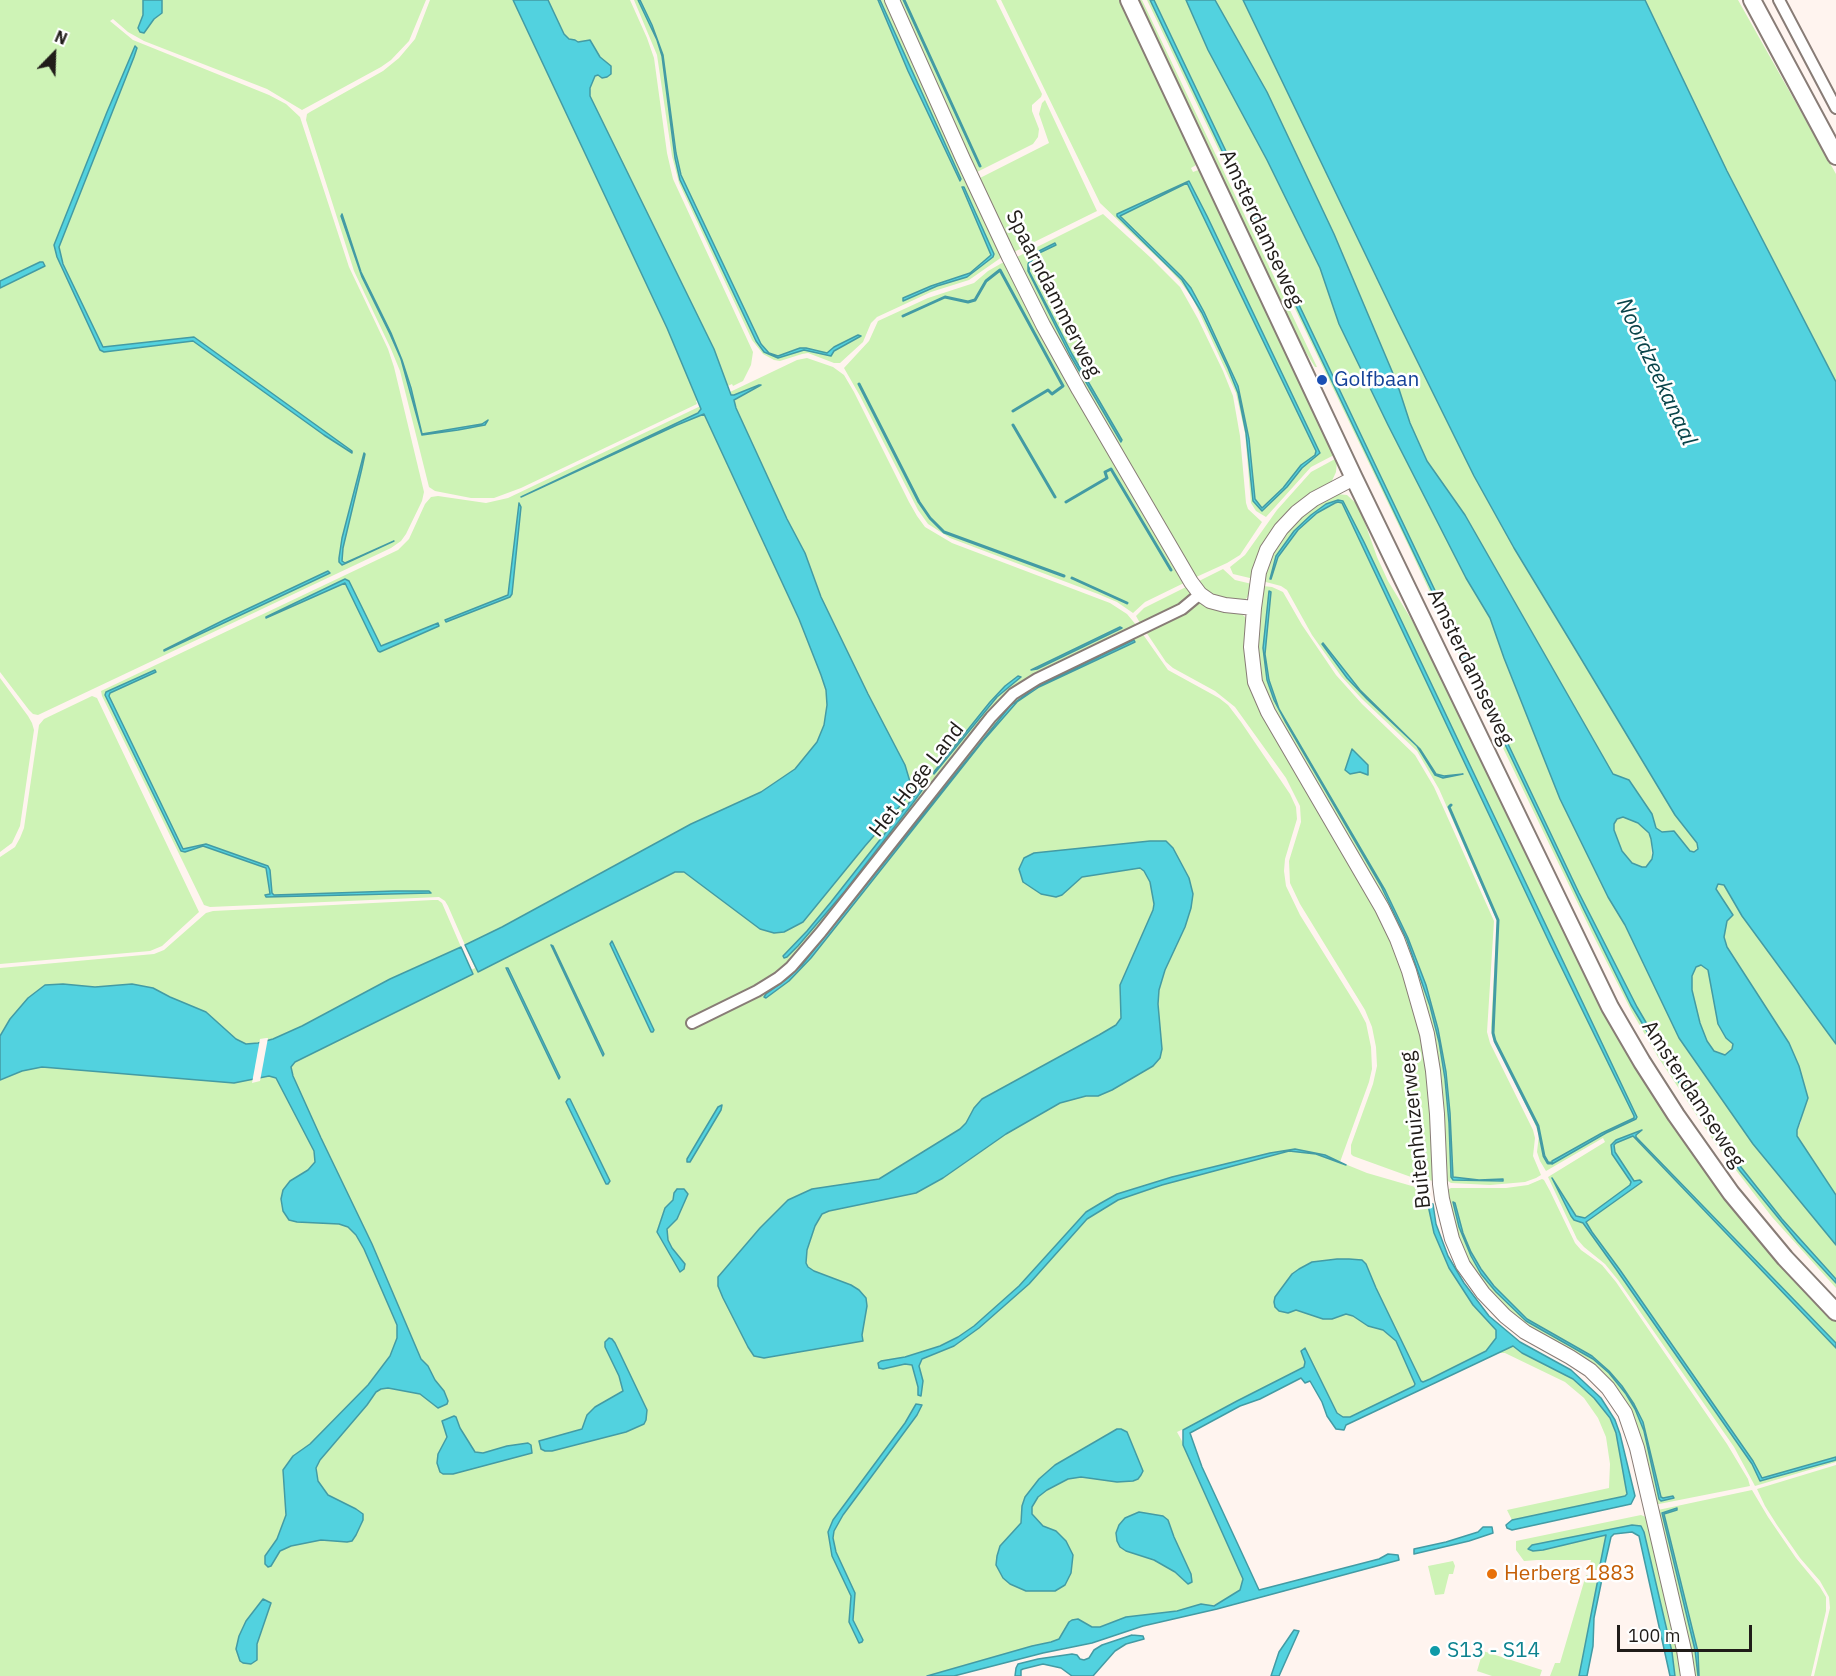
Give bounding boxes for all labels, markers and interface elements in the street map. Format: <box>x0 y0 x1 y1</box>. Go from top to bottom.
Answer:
north arrow <box>24 24 84 84</box>
text: N <box>52 26 70 49</box>
street label: Amsterdamseweg <box>1214 146 1308 310</box>
street label: Spaarndammerweg <box>1000 206 1106 382</box>
water label: Noordzeekanaal <box>1610 294 1702 450</box>
place label: Golfbaan <box>1334 367 1419 393</box>
marker: Golfbaan <box>1315 373 1329 387</box>
street label: Amsterdamseweg <box>1421 585 1519 749</box>
street label: Het Hoge Land <box>864 718 970 842</box>
street label: Amsterdamseweg <box>1636 1016 1750 1172</box>
street label: Buitenhuizerweg <box>1395 1050 1437 1210</box>
place label: Herberg 1883 <box>1504 1561 1635 1587</box>
marker: Herberg 1883 <box>1485 1567 1499 1581</box>
scale bar <box>1620 1613 1755 1651</box>
text: 100 m <box>1628 1624 1680 1647</box>
place label: S13 - S14 <box>1447 1638 1540 1664</box>
marker: S13 - S14 <box>1428 1644 1442 1658</box>

